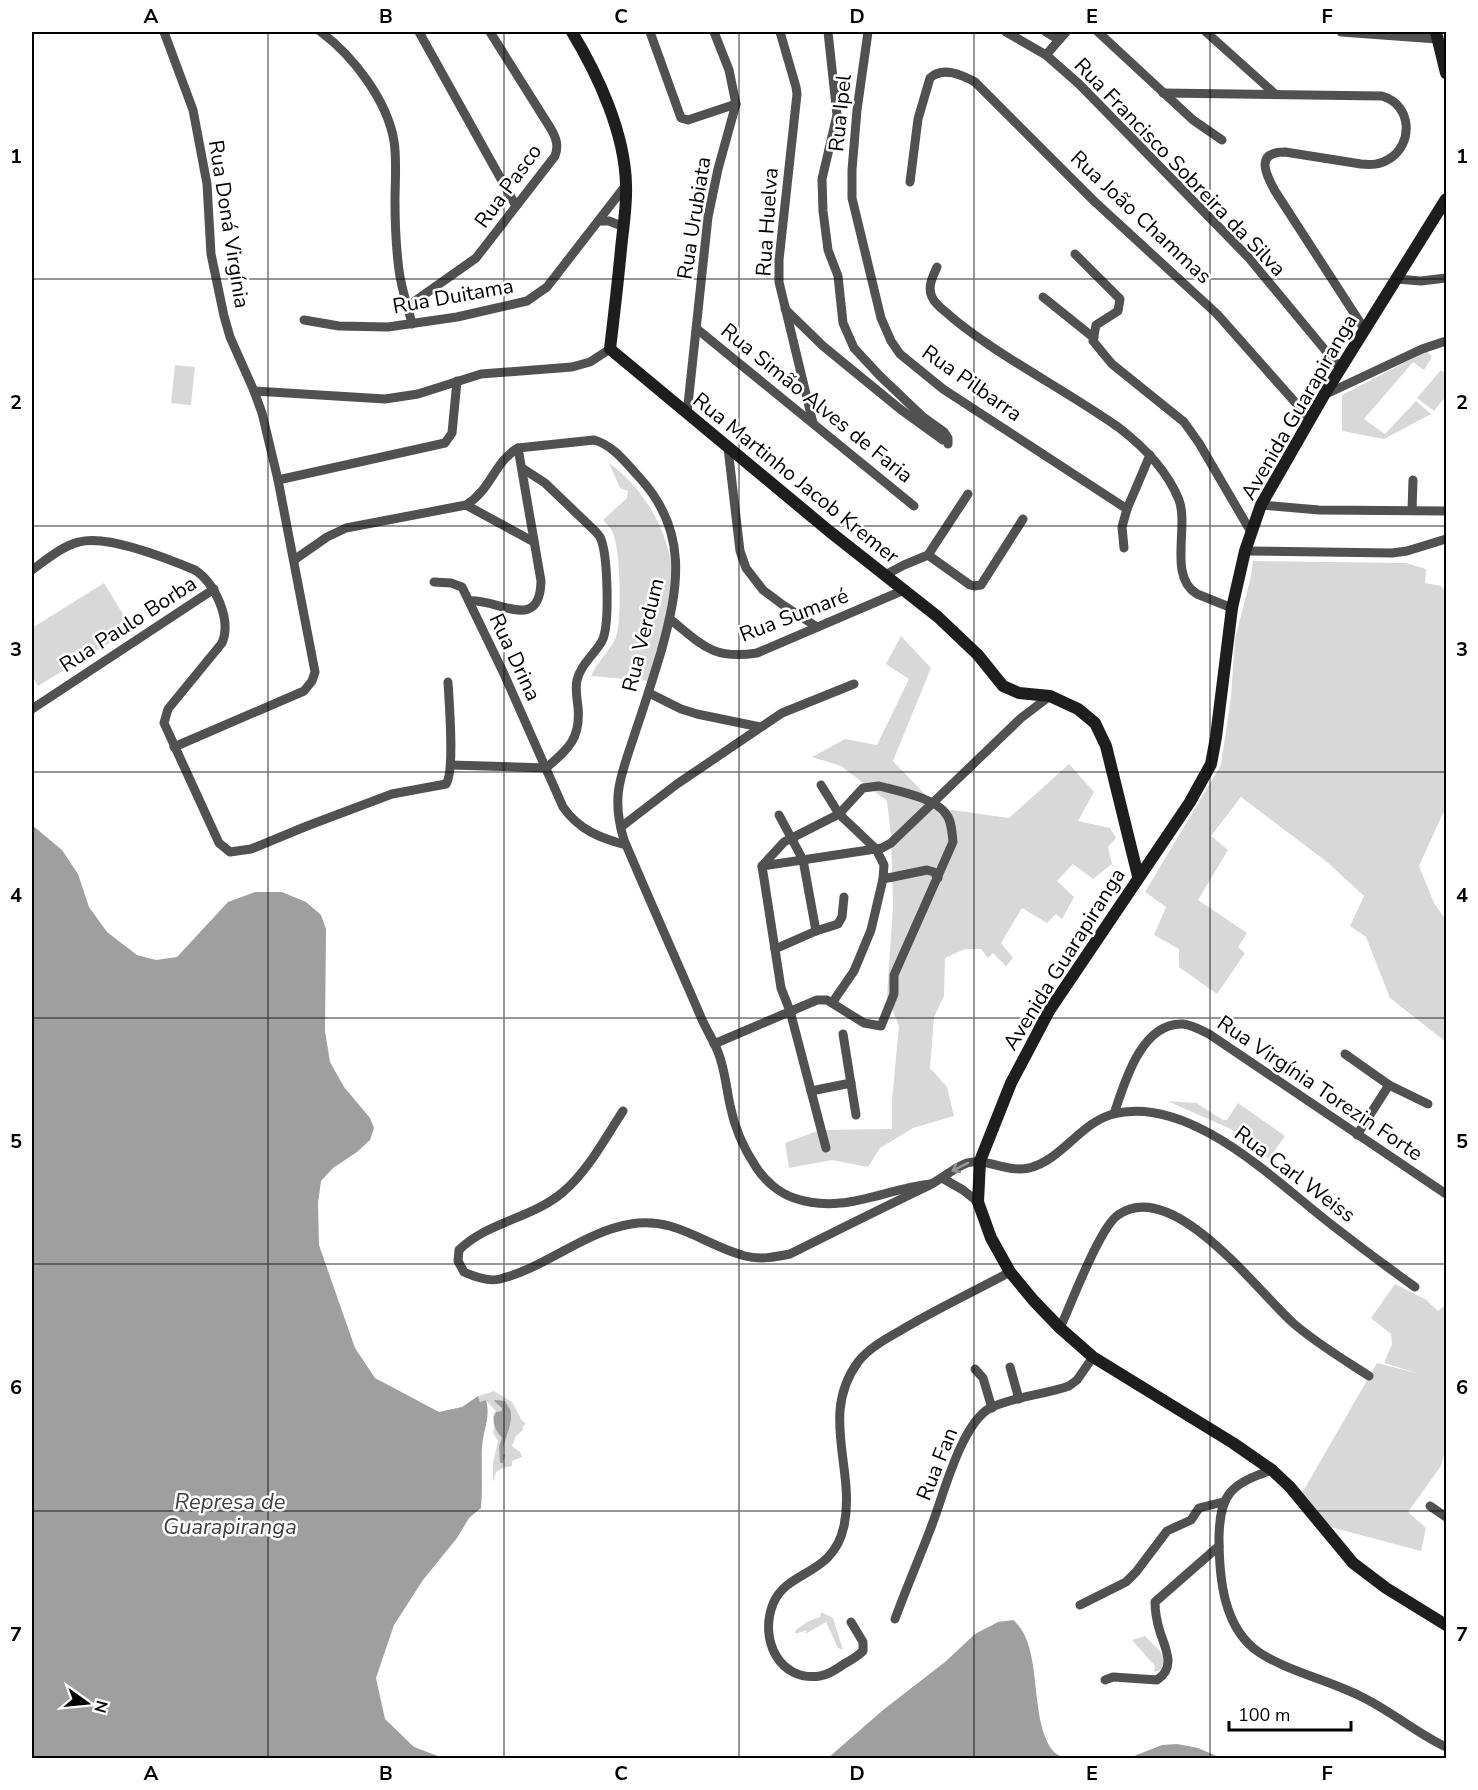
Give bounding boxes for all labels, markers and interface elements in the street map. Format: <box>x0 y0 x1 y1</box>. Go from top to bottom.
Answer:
text: A <box>144 3 159 30</box>
text: B <box>379 3 393 30</box>
text: C <box>614 3 628 30</box>
text: D <box>849 3 865 30</box>
text: E <box>1086 3 1098 30</box>
text: F <box>1321 3 1333 30</box>
street label: Rua Francisco Sobreira da Silva <box>1068 52 1292 282</box>
street label: Rua Ipel <box>822 72 858 153</box>
street label: Rua Doná Virgínia <box>202 138 256 310</box>
street label: Rua Pasco <box>468 138 548 234</box>
text: 1 <box>10 143 22 170</box>
text: 1 <box>1456 143 1468 170</box>
street label: Rua João Chammas <box>1064 144 1218 290</box>
street label: Rua Urubiata <box>670 155 718 281</box>
street label: Rua Huelva <box>749 167 785 277</box>
street label: Rua Duitama <box>390 272 516 320</box>
street label: Avenida Guarapiranga <box>1234 309 1364 505</box>
street label: Rua Simão Alves de Faria <box>715 317 919 489</box>
street label: Rua Pilbarra <box>916 338 1028 428</box>
street label: Rua Martinho Jacob Kremer <box>687 386 905 570</box>
text: 2 <box>10 389 22 416</box>
text: 2 <box>1456 389 1468 416</box>
street label: Rua Paulo Borba <box>54 569 202 679</box>
street label: Rua Verdum <box>615 575 671 695</box>
street label: Rua Sumaré <box>735 581 853 649</box>
street label: Rua Drina <box>483 609 547 705</box>
text: 3 <box>10 636 22 663</box>
text: 3 <box>1456 636 1468 663</box>
street label: Avenida Guarapiranga <box>997 863 1131 1055</box>
text: 4 <box>10 882 22 909</box>
text: 4 <box>1456 882 1468 909</box>
street label: Rua Virgínia Torezin Forte <box>1212 1009 1428 1167</box>
street label: Rua Carl Weiss <box>1229 1119 1361 1229</box>
text: 5 <box>10 1128 22 1155</box>
text: 5 <box>1456 1128 1468 1155</box>
one-way arrow <box>952 1161 969 1173</box>
text: 6 <box>10 1374 22 1401</box>
text: 6 <box>1456 1374 1468 1401</box>
street label: Rua Fan <box>910 1423 964 1505</box>
water label: Represa de Guarapiranga <box>163 1487 297 1542</box>
text: 7 <box>10 1621 22 1648</box>
text: 7 <box>1456 1621 1468 1648</box>
north arrow <box>57 1673 117 1733</box>
scale bar <box>1229 1694 1350 1732</box>
text: N <box>88 1698 113 1715</box>
text: 100 m <box>1238 1703 1290 1727</box>
text: A <box>144 1760 159 1787</box>
text: B <box>379 1760 393 1787</box>
text: C <box>614 1760 628 1787</box>
text: D <box>849 1760 865 1787</box>
text: E <box>1086 1760 1098 1787</box>
text: F <box>1321 1760 1333 1787</box>

